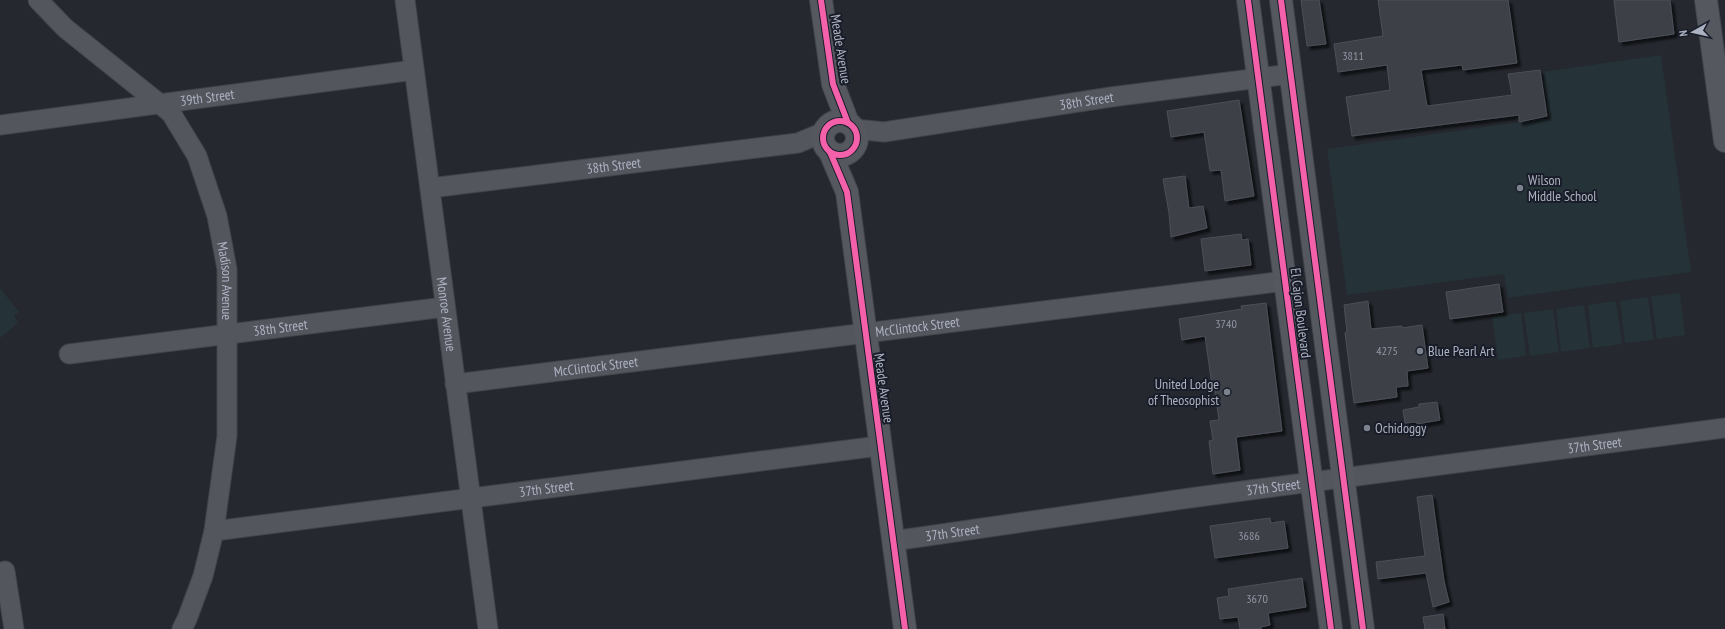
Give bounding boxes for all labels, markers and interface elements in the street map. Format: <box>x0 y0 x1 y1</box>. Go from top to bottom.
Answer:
north arrow <box>1673 12 1713 52</box>
street label: Meade Avenue <box>827 13 855 85</box>
text: N <box>1676 29 1690 37</box>
house number: 3811 <box>1342 48 1364 63</box>
street label: 39th Street <box>179 85 236 110</box>
street label: 38th Street <box>1058 88 1115 114</box>
street label: 38th Street <box>585 153 642 178</box>
place label: Wilson Middle School <box>1528 171 1597 205</box>
marker: Wilson Middle School <box>1515 183 1525 193</box>
street label: Madison Avenue <box>213 240 236 320</box>
street label: El Cajon Boulevard <box>1287 267 1315 359</box>
street label: Monroe Avenue <box>433 276 460 353</box>
street label: McClintock Street <box>874 312 961 341</box>
street label: 38th Street <box>252 315 309 340</box>
house number: 3740 <box>1215 316 1237 331</box>
place label: Blue Pearl Art <box>1428 342 1494 360</box>
house number: 4275 <box>1376 343 1398 358</box>
marker: Blue Pearl Art <box>1415 346 1425 356</box>
street label: McClintock Street <box>553 352 639 381</box>
street label: Meade Avenue <box>870 352 898 424</box>
place label: United Lodge of Theosophist <box>1148 375 1219 409</box>
marker: United Lodge of Theosophist <box>1222 387 1232 397</box>
place label: Ochidoggy <box>1375 419 1427 437</box>
marker: Ochidoggy <box>1362 423 1372 433</box>
street label: 37th Street <box>1566 433 1623 458</box>
street label: 37th Street <box>1245 475 1302 500</box>
street label: 37th Street <box>518 476 575 501</box>
street label: 37th Street <box>924 520 981 545</box>
house number: 3686 <box>1238 528 1260 543</box>
house number: 3670 <box>1246 591 1268 606</box>

